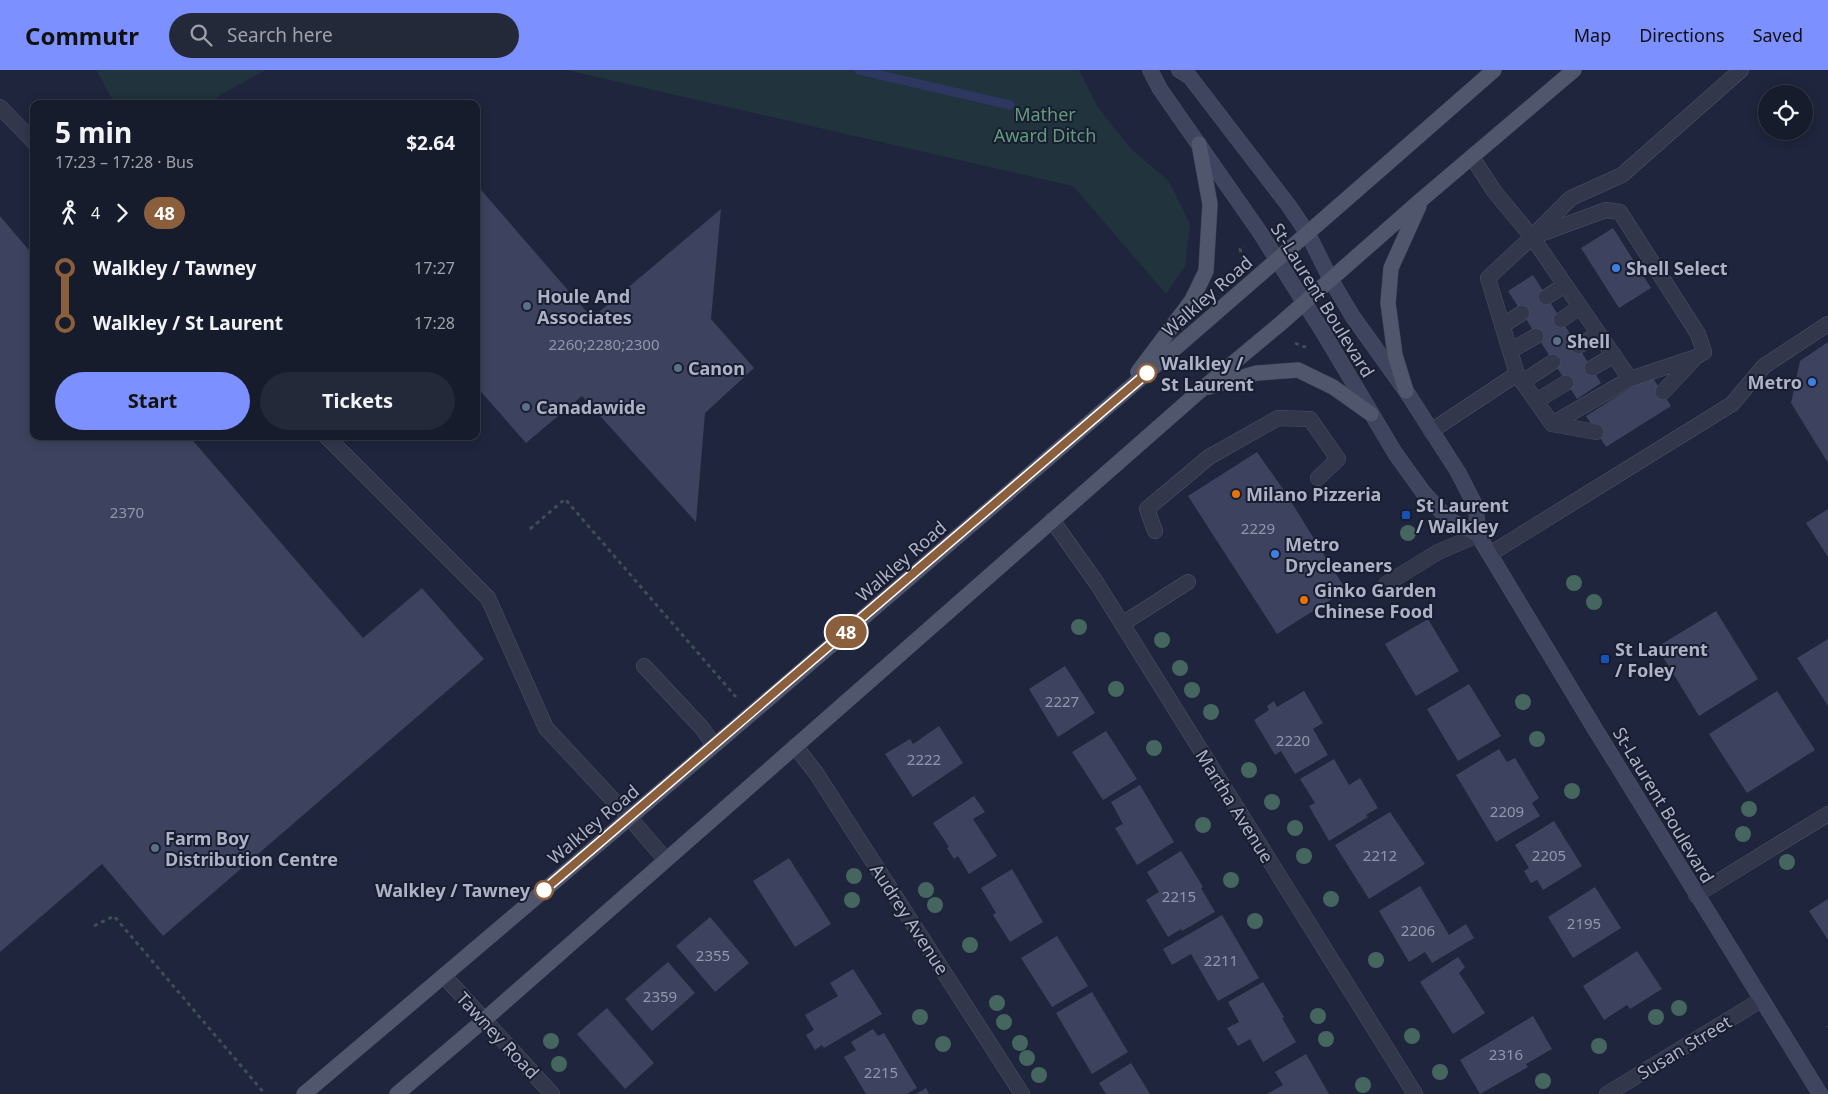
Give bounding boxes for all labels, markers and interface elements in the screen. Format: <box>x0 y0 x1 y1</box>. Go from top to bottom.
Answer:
search box <box>169 13 519 58</box>
text: Commutr <box>25 19 139 52</box>
icon: search <box>187 21 215 49</box>
text: Search here <box>227 22 333 48</box>
text: Map <box>1574 23 1611 47</box>
text: Directions <box>1639 23 1725 47</box>
text: Saved <box>1753 23 1803 47</box>
map controls <box>1758 85 1813 140</box>
button: locate <box>1758 85 1813 140</box>
park label: Mather Award Ditch <box>994 102 1096 147</box>
text: 5 min <box>55 113 132 151</box>
text: $2.64 <box>406 130 455 156</box>
text: 17:23 – 17:28 · Bus <box>55 151 194 173</box>
icon: walk <box>55 199 83 227</box>
icon: forward <box>108 199 136 227</box>
text: 48 <box>154 201 175 225</box>
text: 4 <box>91 202 100 224</box>
street label: St-Laurent Boulevard <box>1266 218 1380 382</box>
street label: Walkley Road <box>1157 250 1257 342</box>
text: Walkley / Tawney <box>93 255 256 281</box>
place label: Shell Select <box>1626 256 1728 280</box>
text: 17:27 <box>414 257 455 279</box>
marker: Shell Select <box>1610 262 1622 274</box>
place label: Houle And Associates <box>537 284 632 329</box>
marker: Houle And Associates <box>521 300 533 312</box>
text: Walkley / St Laurent <box>93 310 283 336</box>
text: 17:28 <box>414 312 455 334</box>
place label: Shell <box>1567 329 1610 353</box>
house number: 2260;2280;2300 <box>548 334 660 354</box>
marker: Shell <box>1551 335 1563 347</box>
place label: Walkley / St Laurent <box>1161 351 1254 396</box>
place label: Canon <box>688 356 745 380</box>
marker: Canon <box>672 362 684 374</box>
marker: Walkley / St Laurent <box>1137 363 1157 383</box>
place label: Metro <box>1748 370 1802 394</box>
button: Start <box>55 372 250 430</box>
button: Tickets <box>260 372 455 430</box>
marker: Metro <box>1806 376 1818 388</box>
place label: Canadawide <box>536 395 646 419</box>
marker: Canadawide <box>520 401 532 413</box>
place label: Milano Pizzeria <box>1246 482 1381 506</box>
marker: Milano Pizzeria <box>1230 488 1242 500</box>
place label: St Laurent / Walkley <box>1416 493 1509 538</box>
house number: 2370 <box>110 502 144 522</box>
marker: St Laurent / Walkley <box>1400 509 1412 521</box>
street label: Walkley Road <box>851 515 951 607</box>
house number: 2229 <box>1241 518 1275 538</box>
place label: Metro Drycleaners <box>1285 532 1392 577</box>
marker: Metro Drycleaners <box>1269 548 1281 560</box>
place label: Ginko Garden Chinese Food <box>1314 578 1437 623</box>
marker: Ginko Garden Chinese Food <box>1298 594 1310 606</box>
line badge: 48 <box>824 616 868 648</box>
text: 48 <box>836 620 856 644</box>
place label: St Laurent / Foley <box>1615 637 1708 682</box>
marker: St Laurent / Foley <box>1599 653 1611 665</box>
house number: 2227 <box>1045 691 1079 711</box>
street label: St-Laurent Boulevard <box>1608 723 1720 887</box>
house number: 2220 <box>1276 730 1310 750</box>
street label: Martha Avenue <box>1191 745 1279 867</box>
house number: 2222 <box>907 749 941 769</box>
street label: Walkley Road <box>542 779 644 869</box>
house number: 2209 <box>1490 801 1524 821</box>
place label: Farm Boy Distribution Centre <box>165 826 338 871</box>
marker: Farm Boy Distribution Centre <box>149 842 161 854</box>
house number: 2212 <box>1363 845 1397 865</box>
house number: 2205 <box>1532 845 1566 865</box>
street label: Audrey Avenue <box>865 859 955 979</box>
place label: Walkley / Tawney <box>375 878 531 902</box>
marker: Walkley / Tawney <box>534 880 554 900</box>
house number: 2215 <box>1162 886 1196 906</box>
house number: 2195 <box>1567 913 1601 933</box>
house number: 2206 <box>1401 920 1435 940</box>
house number: 2355 <box>696 945 730 965</box>
house number: 2211 <box>1204 950 1238 970</box>
street label: Tawney Road <box>451 986 545 1084</box>
house number: 2359 <box>643 986 677 1006</box>
street label: Susan Street <box>1632 1009 1736 1085</box>
house number: 2316 <box>1489 1044 1523 1064</box>
house number: 2215 <box>864 1062 898 1082</box>

